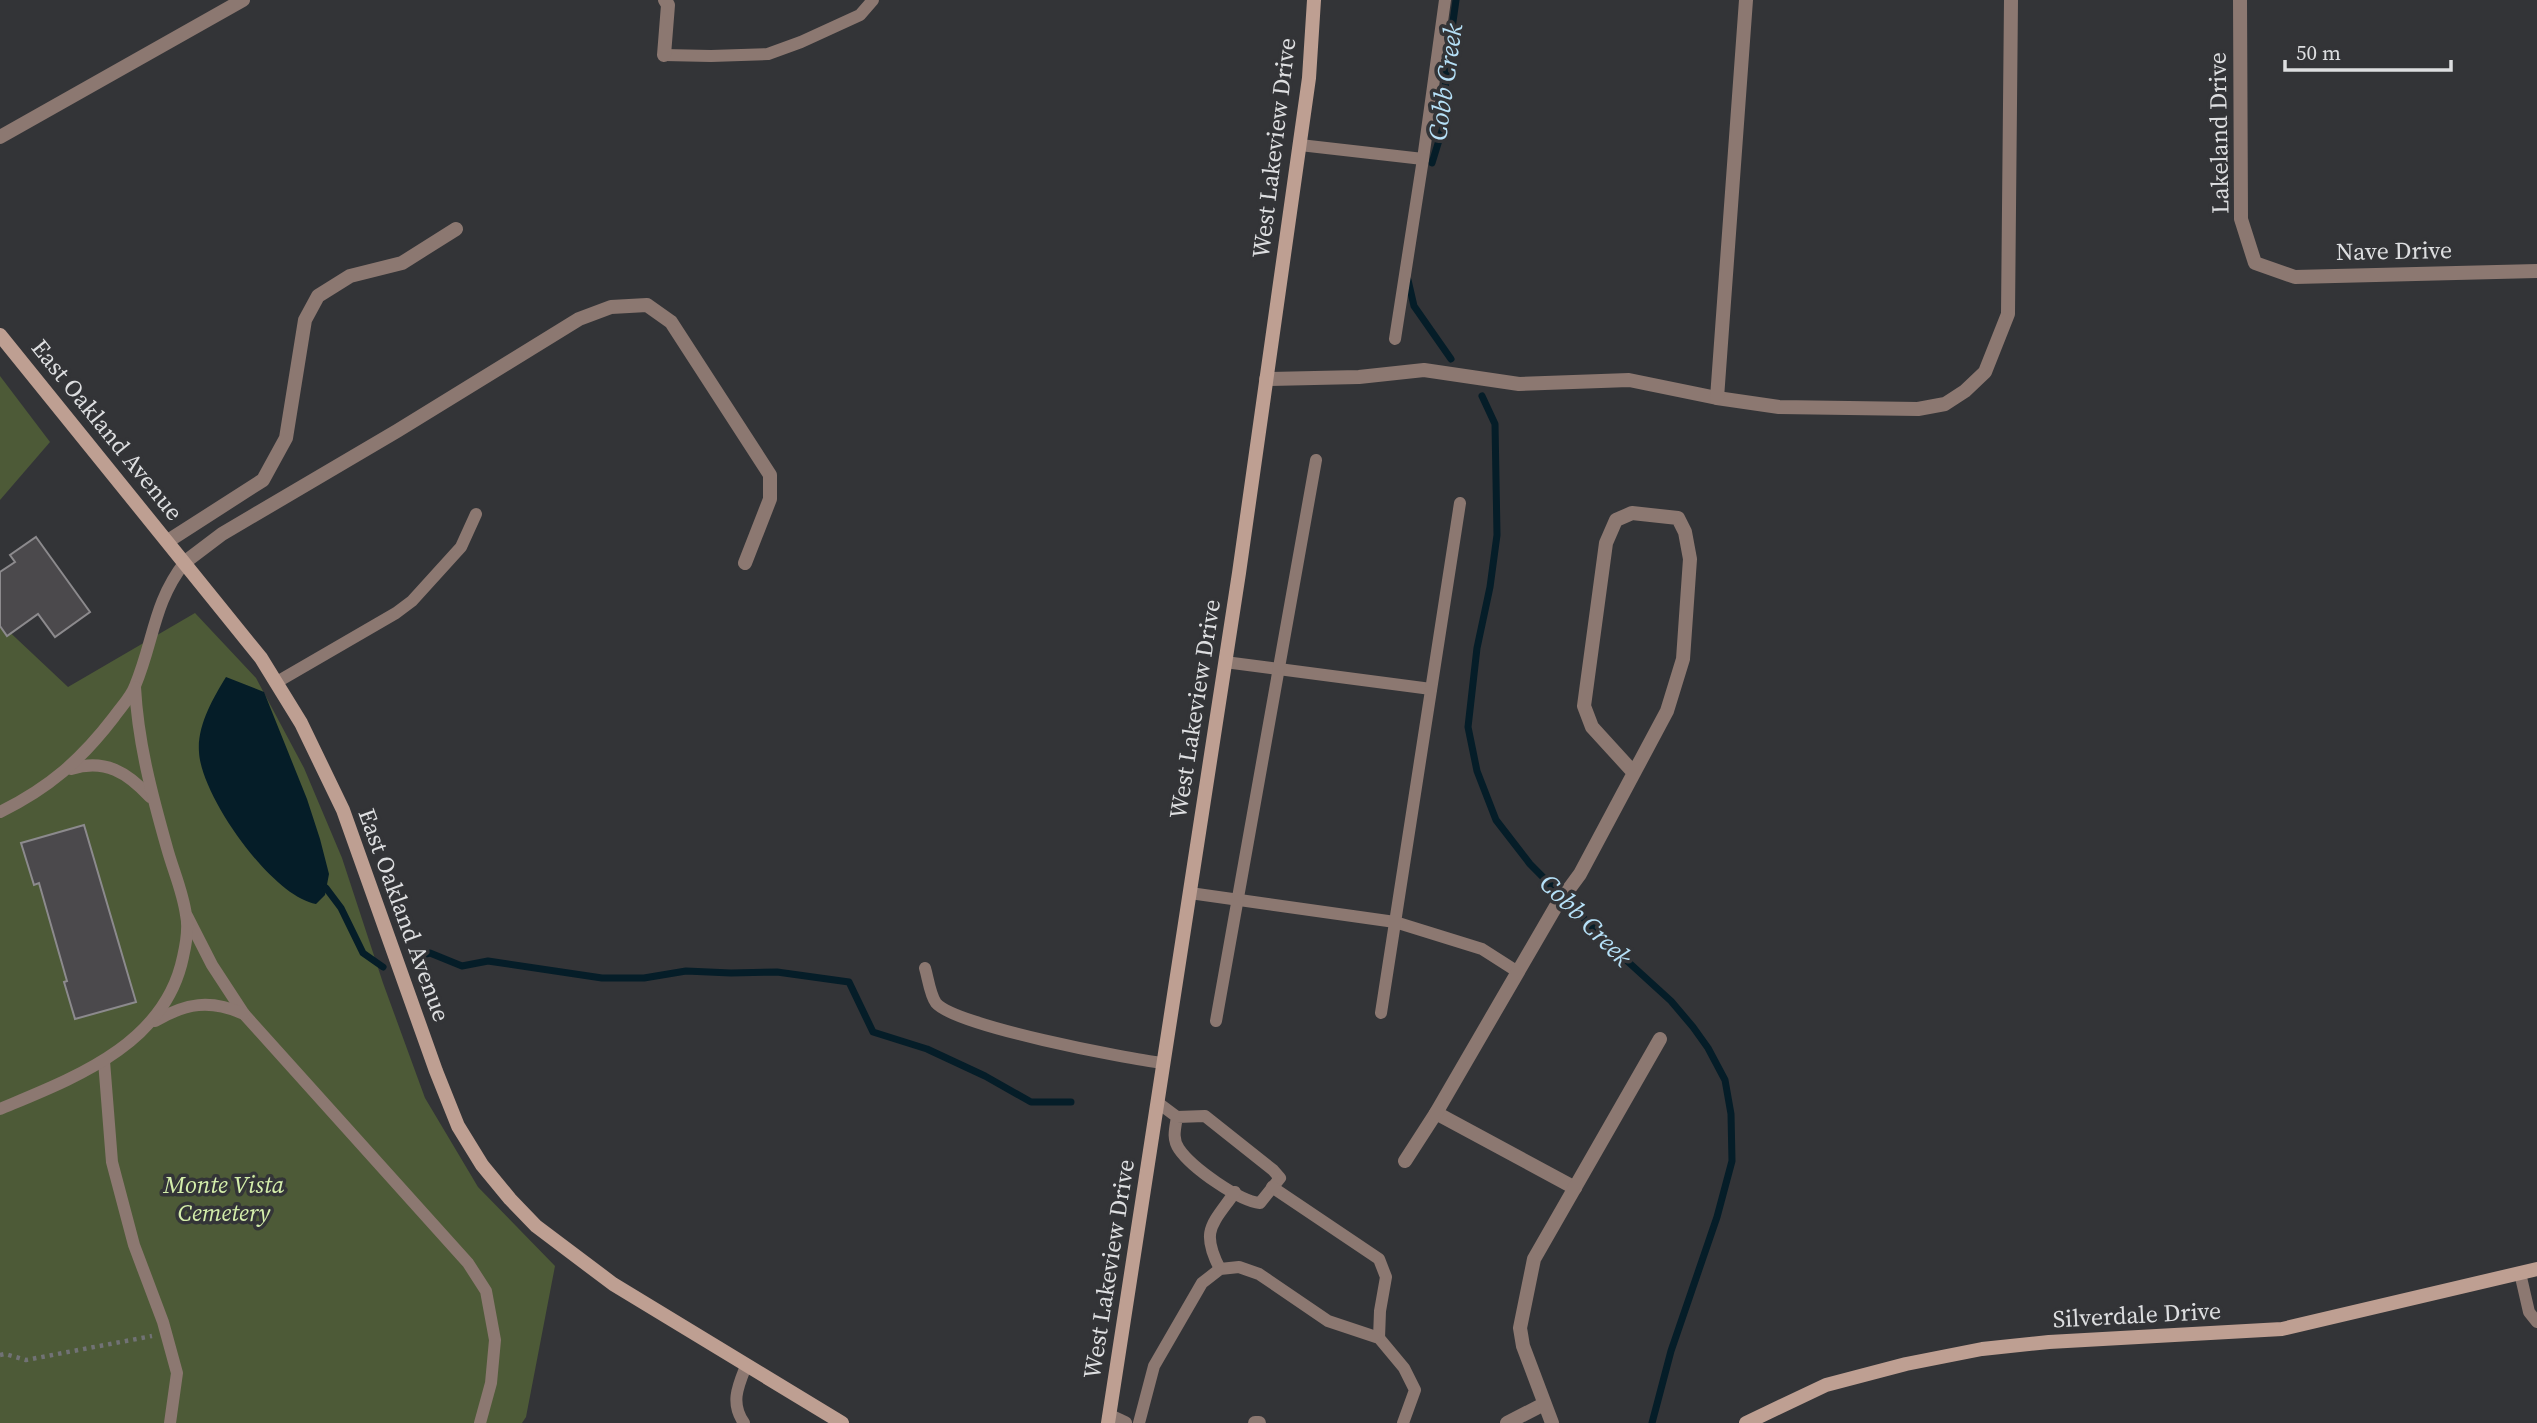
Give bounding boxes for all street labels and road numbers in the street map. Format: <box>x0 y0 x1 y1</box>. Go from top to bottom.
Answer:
street label: West Lakeview Drive <box>1244 36 1303 260</box>
street label: Lakeland Drive <box>2201 52 2236 214</box>
street label: Nave Drive <box>2335 233 2452 268</box>
street label: East Oakland Avenue <box>24 332 191 527</box>
street label: West Lakeview Drive <box>1161 597 1228 821</box>
street label: East Oakland Avenue <box>351 804 458 1026</box>
street label: West Lakeview Drive <box>1075 1157 1142 1381</box>
street label: Silverdale Drive <box>2052 1294 2222 1335</box>

